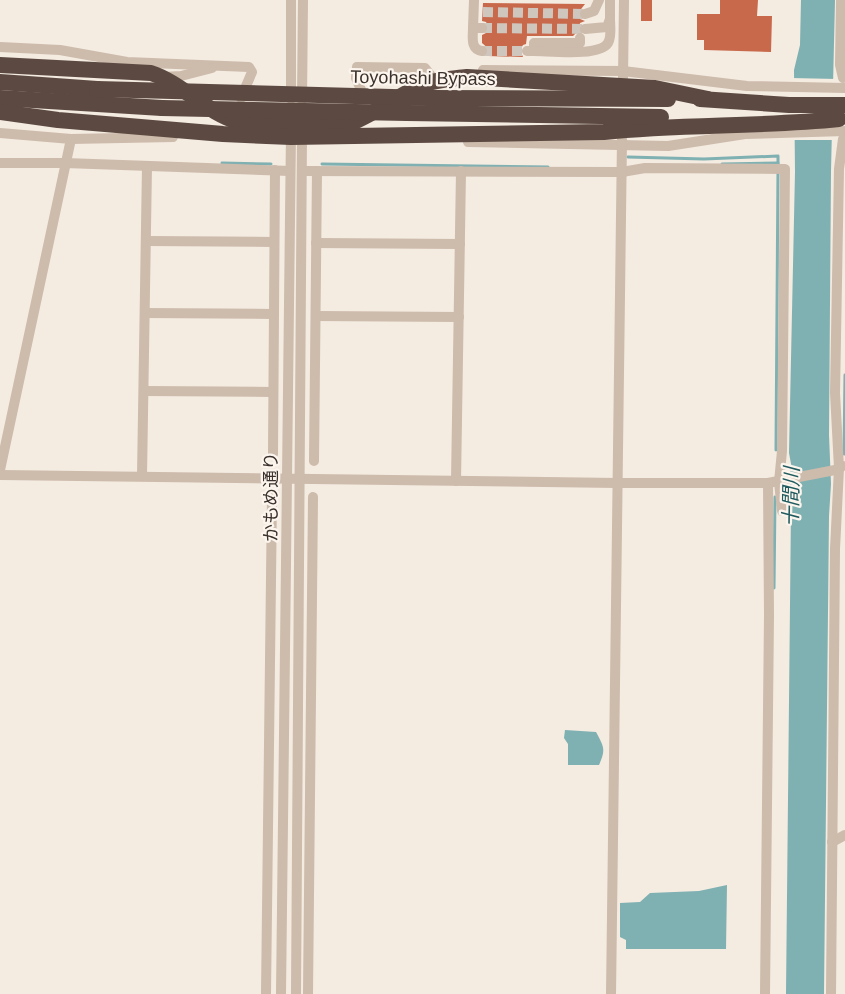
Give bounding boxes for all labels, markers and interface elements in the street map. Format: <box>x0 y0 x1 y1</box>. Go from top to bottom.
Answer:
street label: Toyohashi Bypass <box>350 67 496 89</box>
street label: かもめ通り <box>261 452 281 542</box>
water label: 十間川 <box>779 465 803 527</box>

